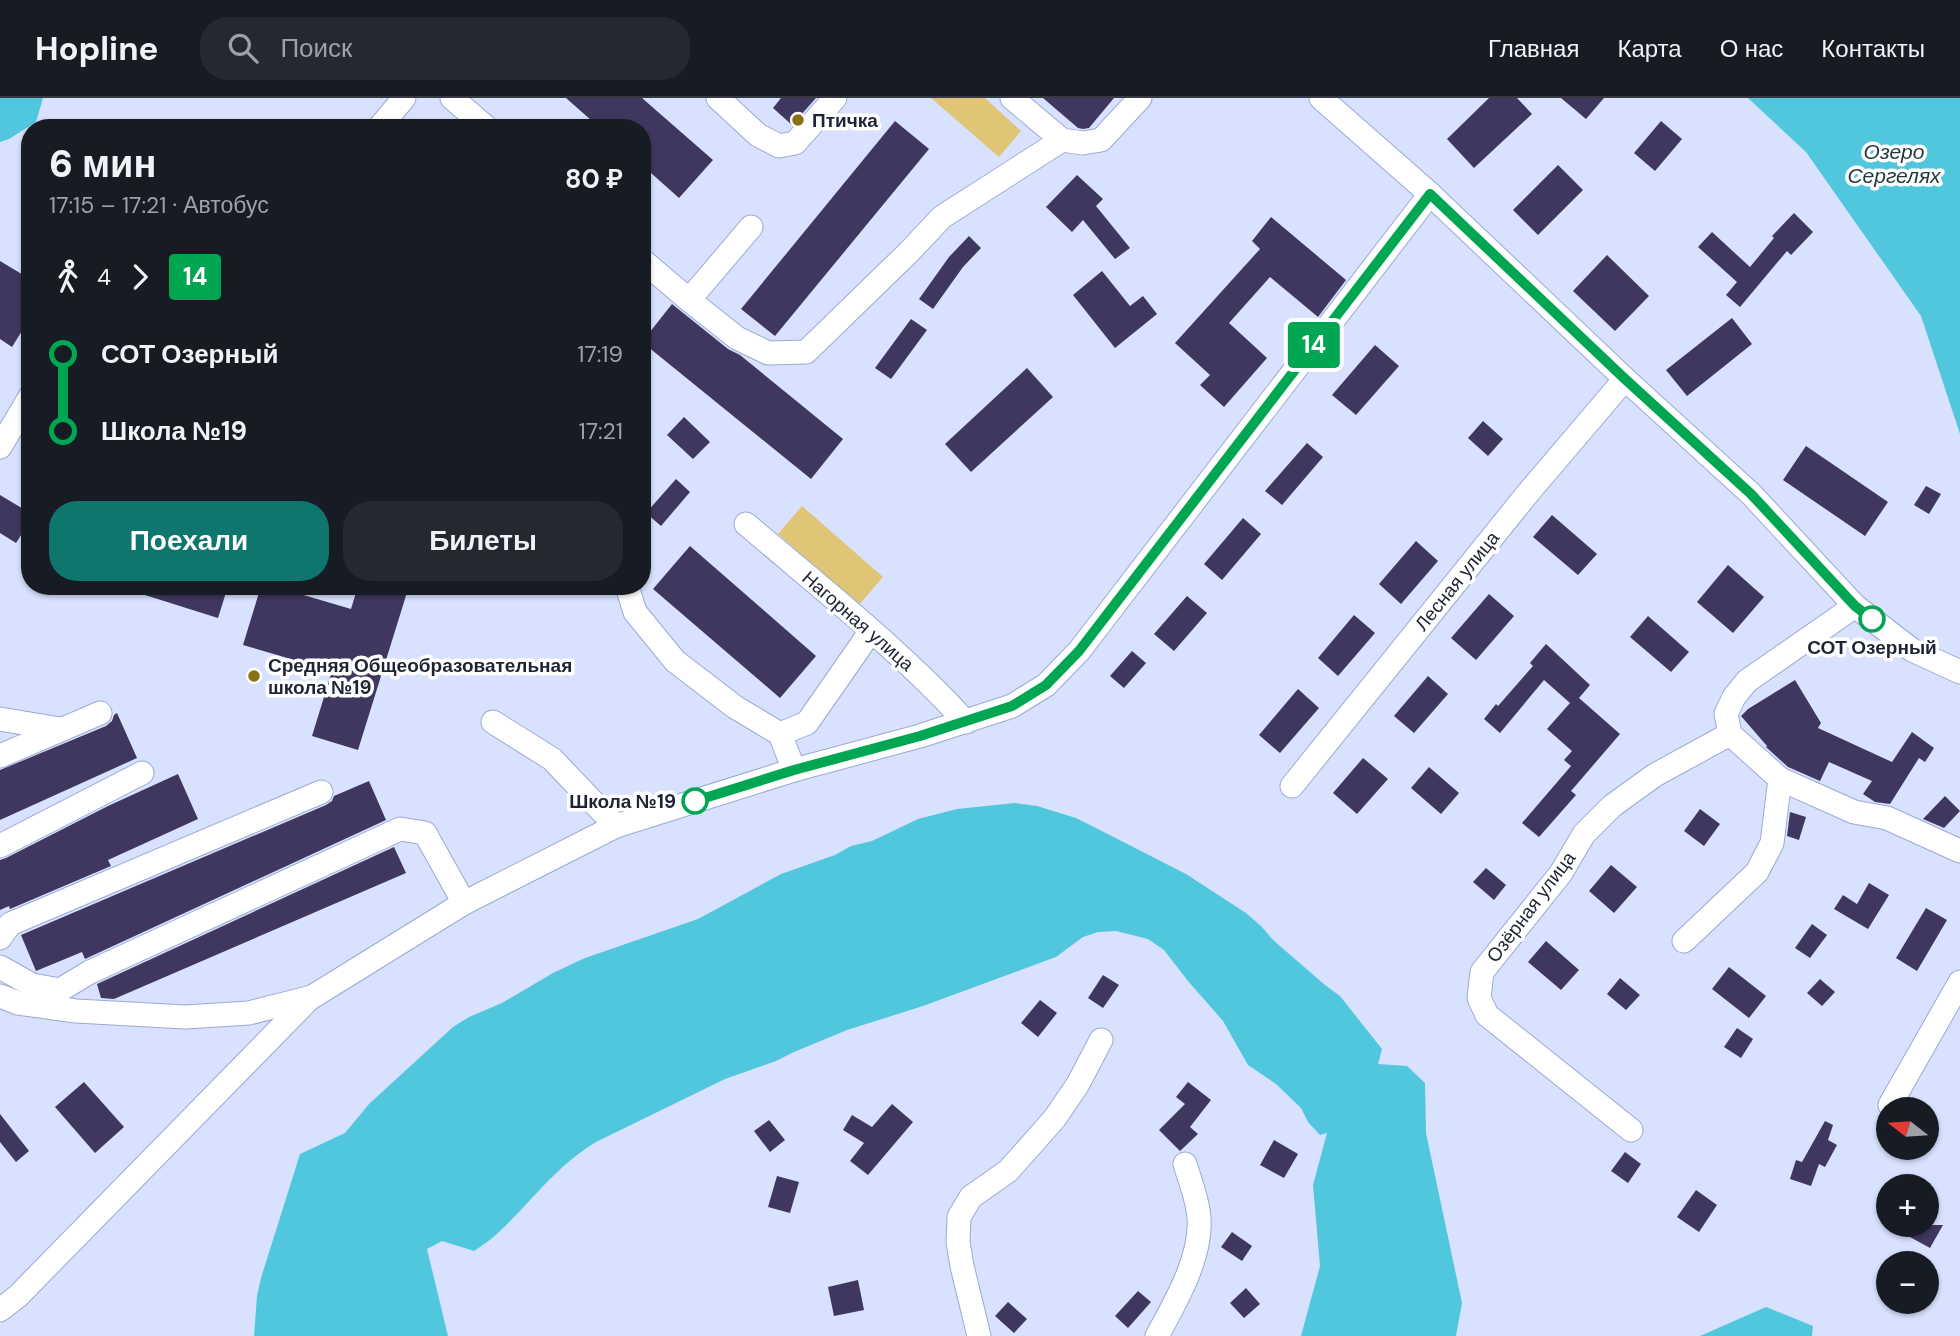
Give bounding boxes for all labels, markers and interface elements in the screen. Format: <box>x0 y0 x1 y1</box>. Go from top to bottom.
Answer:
search box <box>200 17 690 80</box>
text: Hopline <box>35 27 158 70</box>
icon: search <box>224 29 262 67</box>
text: Поиск <box>280 31 352 65</box>
text: Главная <box>1488 33 1579 64</box>
text: Карта <box>1617 33 1682 64</box>
text: О нас <box>1720 33 1783 64</box>
text: Контакты <box>1821 33 1925 64</box>
place label: Птичка <box>812 108 878 133</box>
marker: Птичка <box>790 112 806 128</box>
water label: Озеро Сергелях <box>1847 138 1942 190</box>
text: 6 мин <box>49 139 156 189</box>
text: 80 ₽ <box>565 162 623 196</box>
text: 17:15 – 17:21 · Автобус <box>49 190 269 220</box>
icon: walk <box>49 258 87 296</box>
icon: forward <box>121 258 159 296</box>
text: 14 <box>183 261 207 292</box>
text: 4 <box>97 262 111 292</box>
line badge: 14 <box>1282 322 1346 368</box>
text: 14 <box>1302 329 1326 360</box>
text: СОТ Озерный <box>101 337 278 371</box>
text: 17:19 <box>577 339 623 369</box>
text: Школа №19 <box>101 414 247 448</box>
text: 17:21 <box>578 416 623 446</box>
button: Поехали <box>49 501 329 581</box>
button: Билеты <box>343 501 623 581</box>
street label: Лесная улица <box>1409 526 1505 636</box>
street label: Нагорная улица <box>797 565 920 677</box>
marker: СОТ Озерный <box>1859 606 1885 632</box>
place label: СОТ Озерный <box>1807 635 1937 660</box>
place label: Средняя Общеобразовательная школа №19 <box>268 653 572 700</box>
marker: Средняя Общеобразовательная школа №19 <box>246 668 262 684</box>
marker: Школа №19 <box>682 788 708 814</box>
place label: Школа №19 <box>569 789 676 814</box>
street label: Озёрная улица <box>1481 846 1581 968</box>
north arrow <box>1876 1097 1939 1160</box>
map controls <box>1876 1097 1939 1314</box>
button: + <box>1876 1174 1939 1237</box>
button: − <box>1876 1251 1939 1314</box>

